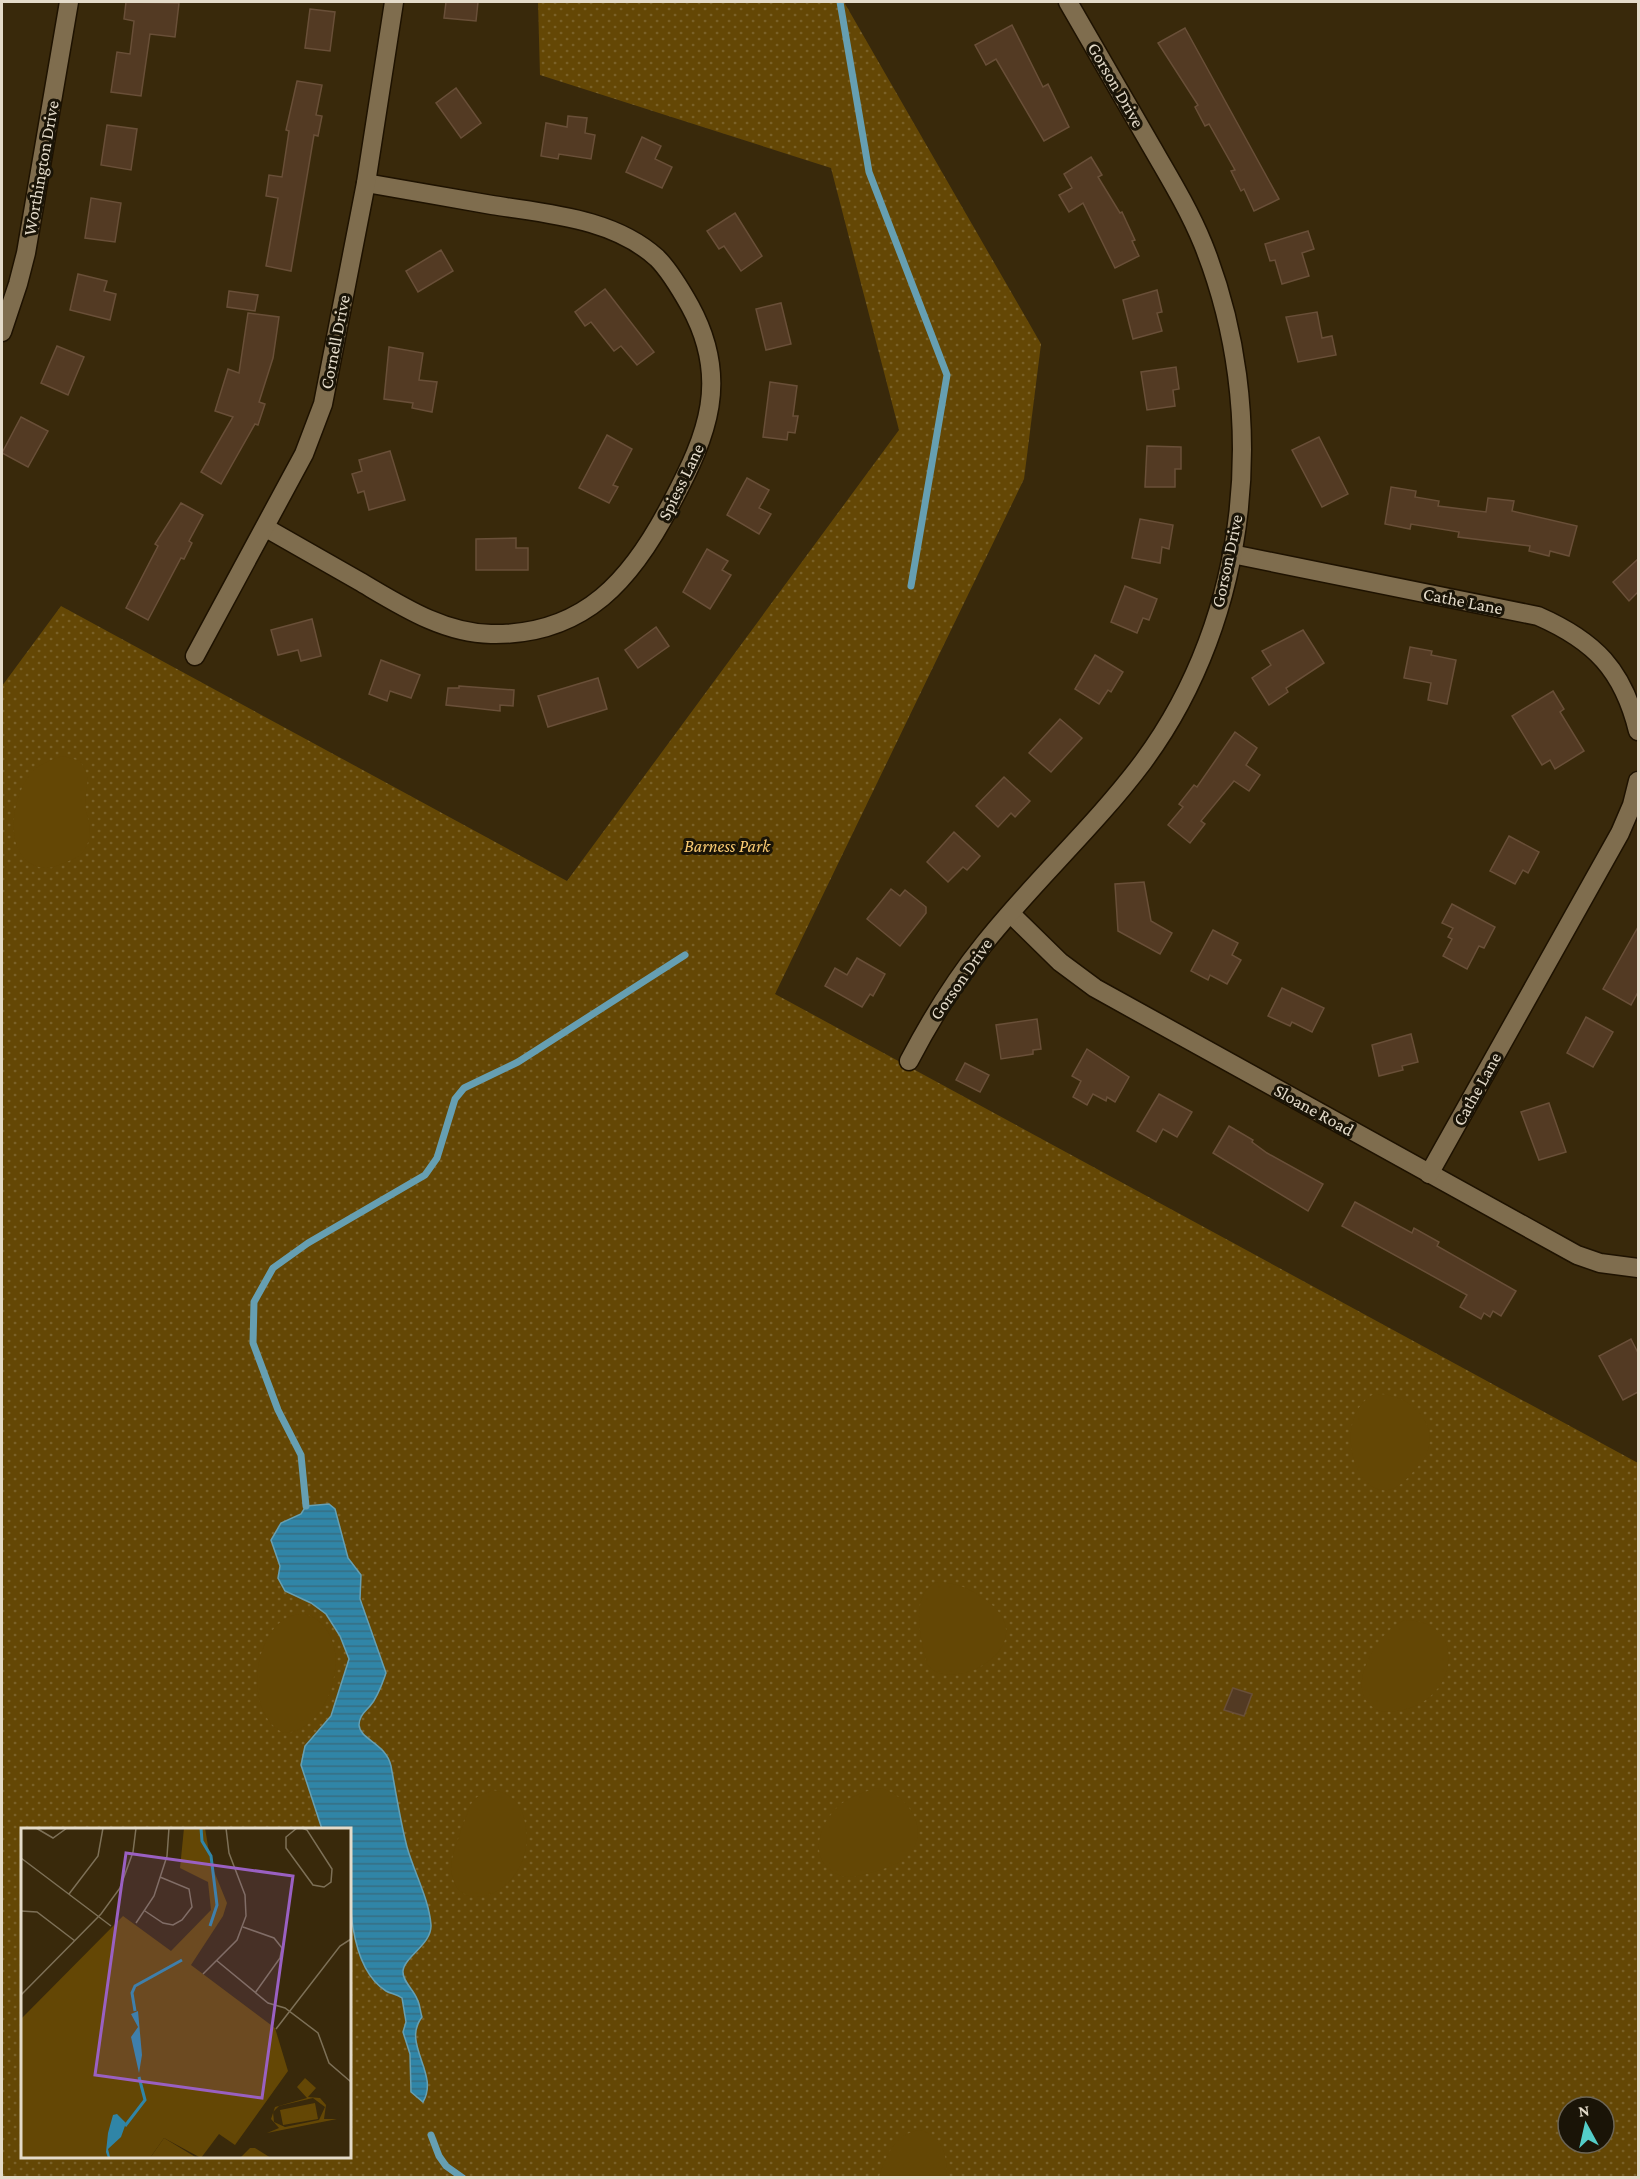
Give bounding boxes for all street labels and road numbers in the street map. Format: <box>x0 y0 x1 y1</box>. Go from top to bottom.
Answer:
street label: Gorson Drive <box>1084 39 1148 131</box>
street label: Worthington Drive <box>19 99 63 237</box>
street label: Cornell Drive <box>316 293 354 391</box>
street label: Spiess Lane <box>654 440 708 524</box>
street label: Gorson Drive <box>1207 512 1247 609</box>
street label: Cathe Lane <box>1421 583 1505 619</box>
street label: Gorson Drive <box>926 934 996 1024</box>
street label: Cathe Lane <box>1449 1049 1505 1129</box>
street label: Sloane Road <box>1271 1080 1358 1140</box>

